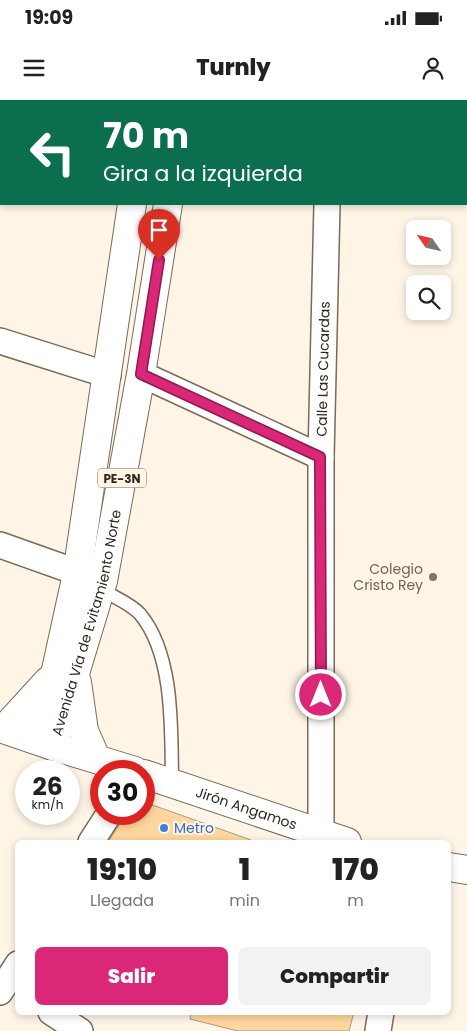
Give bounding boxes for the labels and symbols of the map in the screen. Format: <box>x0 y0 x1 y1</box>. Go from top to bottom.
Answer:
pin <box>138 209 180 260</box>
north arrow <box>406 220 451 265</box>
street label: Calle Las Cucardas <box>311 301 335 437</box>
road number: PE-3N <box>98 468 146 488</box>
street label: Avenida Vía de Evitamiento Norte <box>47 508 126 738</box>
place label: Colegio Cristo Rey <box>353 559 423 595</box>
marker: Colegio Cristo Rey <box>427 571 439 583</box>
position arrow <box>294 668 346 720</box>
speed limit sign: 30 <box>90 760 155 825</box>
street label: Jirón Angamos <box>193 782 300 835</box>
place label: Metro <box>174 818 214 838</box>
marker: Metro <box>158 822 170 834</box>

